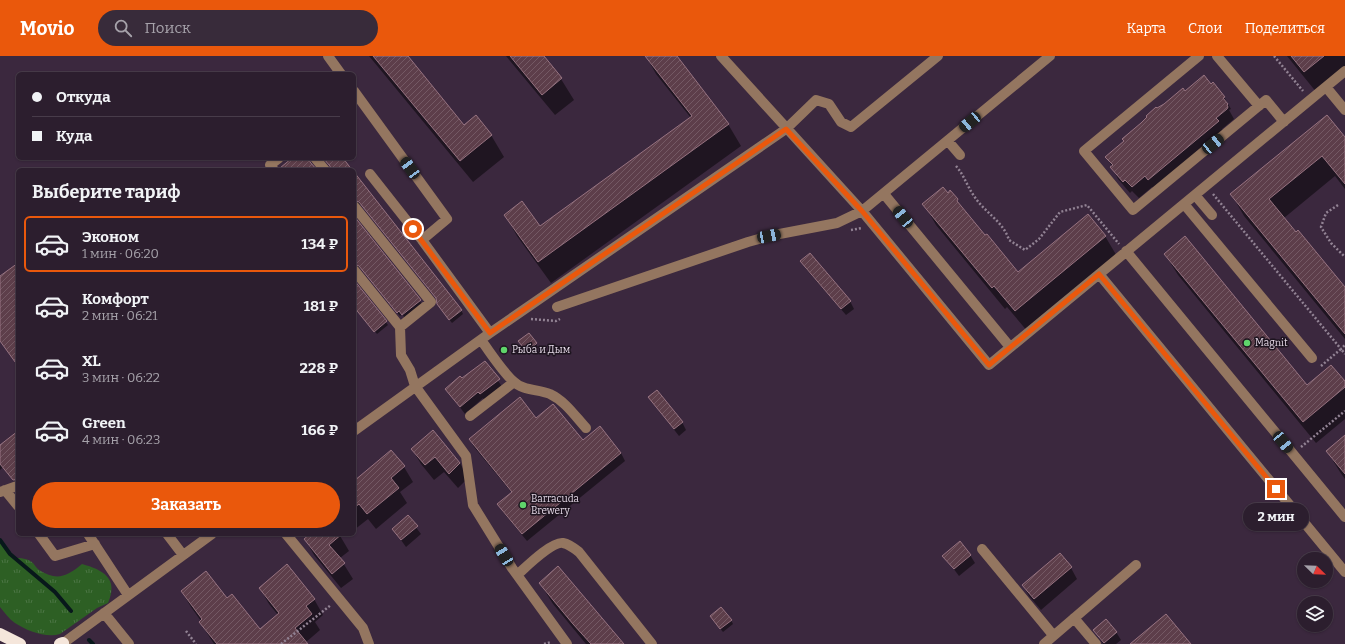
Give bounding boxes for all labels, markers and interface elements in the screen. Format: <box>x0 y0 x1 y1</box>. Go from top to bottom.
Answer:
search box <box>98 10 378 46</box>
text: Movio <box>20 17 74 40</box>
icon: search <box>112 17 134 39</box>
text: Поиск <box>144 19 191 37</box>
text: Карта <box>1126 20 1166 37</box>
text: Слои <box>1188 20 1223 37</box>
text: Поделиться <box>1245 20 1325 37</box>
text: Откуда <box>56 88 111 106</box>
car <box>957 110 983 134</box>
text: Куда <box>56 127 93 145</box>
car <box>1200 132 1226 156</box>
car <box>398 155 422 181</box>
text: Выберите тариф <box>32 181 180 203</box>
car <box>891 204 915 230</box>
route start <box>404 220 422 238</box>
icon: car <box>34 226 70 262</box>
text: Эконом <box>82 228 139 246</box>
car <box>756 228 782 244</box>
text: 134 ₽ <box>301 235 338 253</box>
text: 1 мин · 06:20 <box>82 246 159 261</box>
icon: car <box>34 288 70 324</box>
text: Комфорт <box>82 290 149 308</box>
text: 181 ₽ <box>303 297 338 315</box>
text: 2 мин · 06:21 <box>82 308 158 323</box>
place label: Magnit <box>1255 337 1288 349</box>
marker: Magnit <box>1242 338 1252 348</box>
place label: Рыба и Дым <box>512 343 571 356</box>
marker: Рыба и Дым <box>499 345 509 355</box>
icon: car <box>34 350 70 386</box>
text: XL <box>82 352 101 370</box>
text: 228 ₽ <box>300 359 338 377</box>
text: 3 мин · 06:22 <box>82 370 160 385</box>
icon: car <box>34 412 70 448</box>
text: Green <box>82 414 126 432</box>
text: 166 ₽ <box>301 421 338 439</box>
car <box>1271 429 1295 455</box>
text: 4 мин · 06:23 <box>82 432 160 447</box>
route end <box>1267 480 1285 498</box>
button: Заказать <box>32 482 340 528</box>
place label: Barracuda Brewery <box>531 493 580 517</box>
marker: Barracuda Brewery <box>518 500 528 510</box>
callout: 2 мин <box>1243 503 1309 531</box>
text: 2 мин <box>1258 509 1294 524</box>
car <box>493 542 515 568</box>
north arrow <box>1297 552 1333 588</box>
map controls <box>1297 552 1333 632</box>
button: layers <box>1297 596 1333 632</box>

